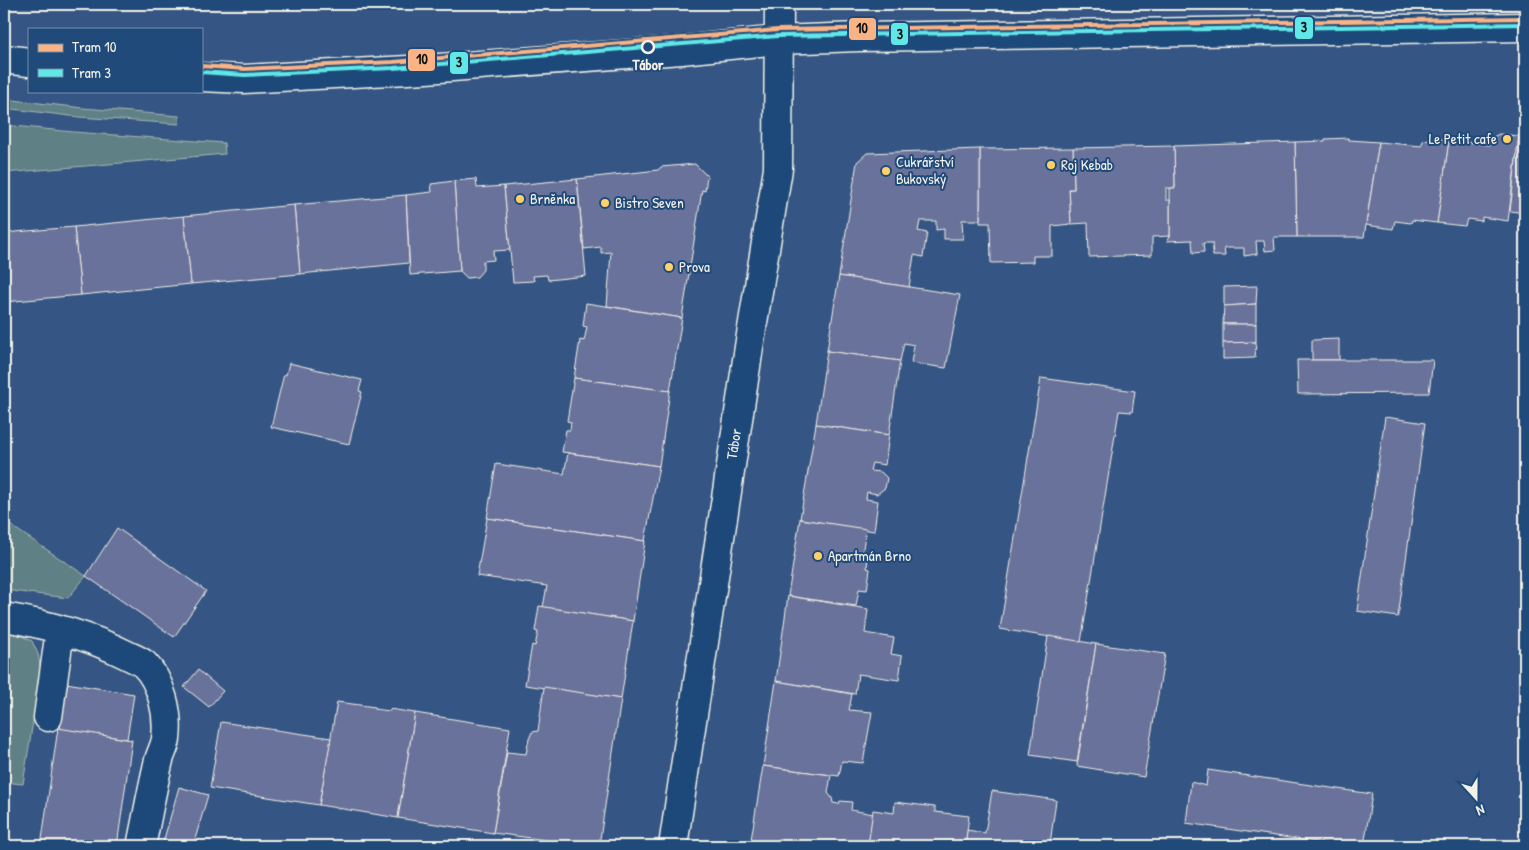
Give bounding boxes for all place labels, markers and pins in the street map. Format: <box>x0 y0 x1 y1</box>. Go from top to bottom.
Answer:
marker: Tábor <box>641 40 655 54</box>
place label: Tábor <box>632 54 664 75</box>
place label: Le Petit cafe <box>1429 128 1497 149</box>
marker: Le Petit cafe <box>1501 133 1513 145</box>
place label: Cukrářství Bukovský <box>896 151 954 189</box>
place label: Roj Kebab <box>1061 154 1113 175</box>
marker: Roj Kebab <box>1045 159 1057 171</box>
marker: Cukrářství Bukovský <box>880 165 892 177</box>
place label: Brněnka <box>530 188 575 209</box>
place label: Bistro Seven <box>615 192 684 213</box>
marker: Brněnka <box>514 193 526 205</box>
marker: Bistro Seven <box>599 197 611 209</box>
place label: Prova <box>679 256 710 277</box>
marker: Prova <box>663 261 675 273</box>
place label: Apartmán Brno <box>828 545 911 566</box>
marker: Apartmán Brno <box>812 550 824 562</box>

